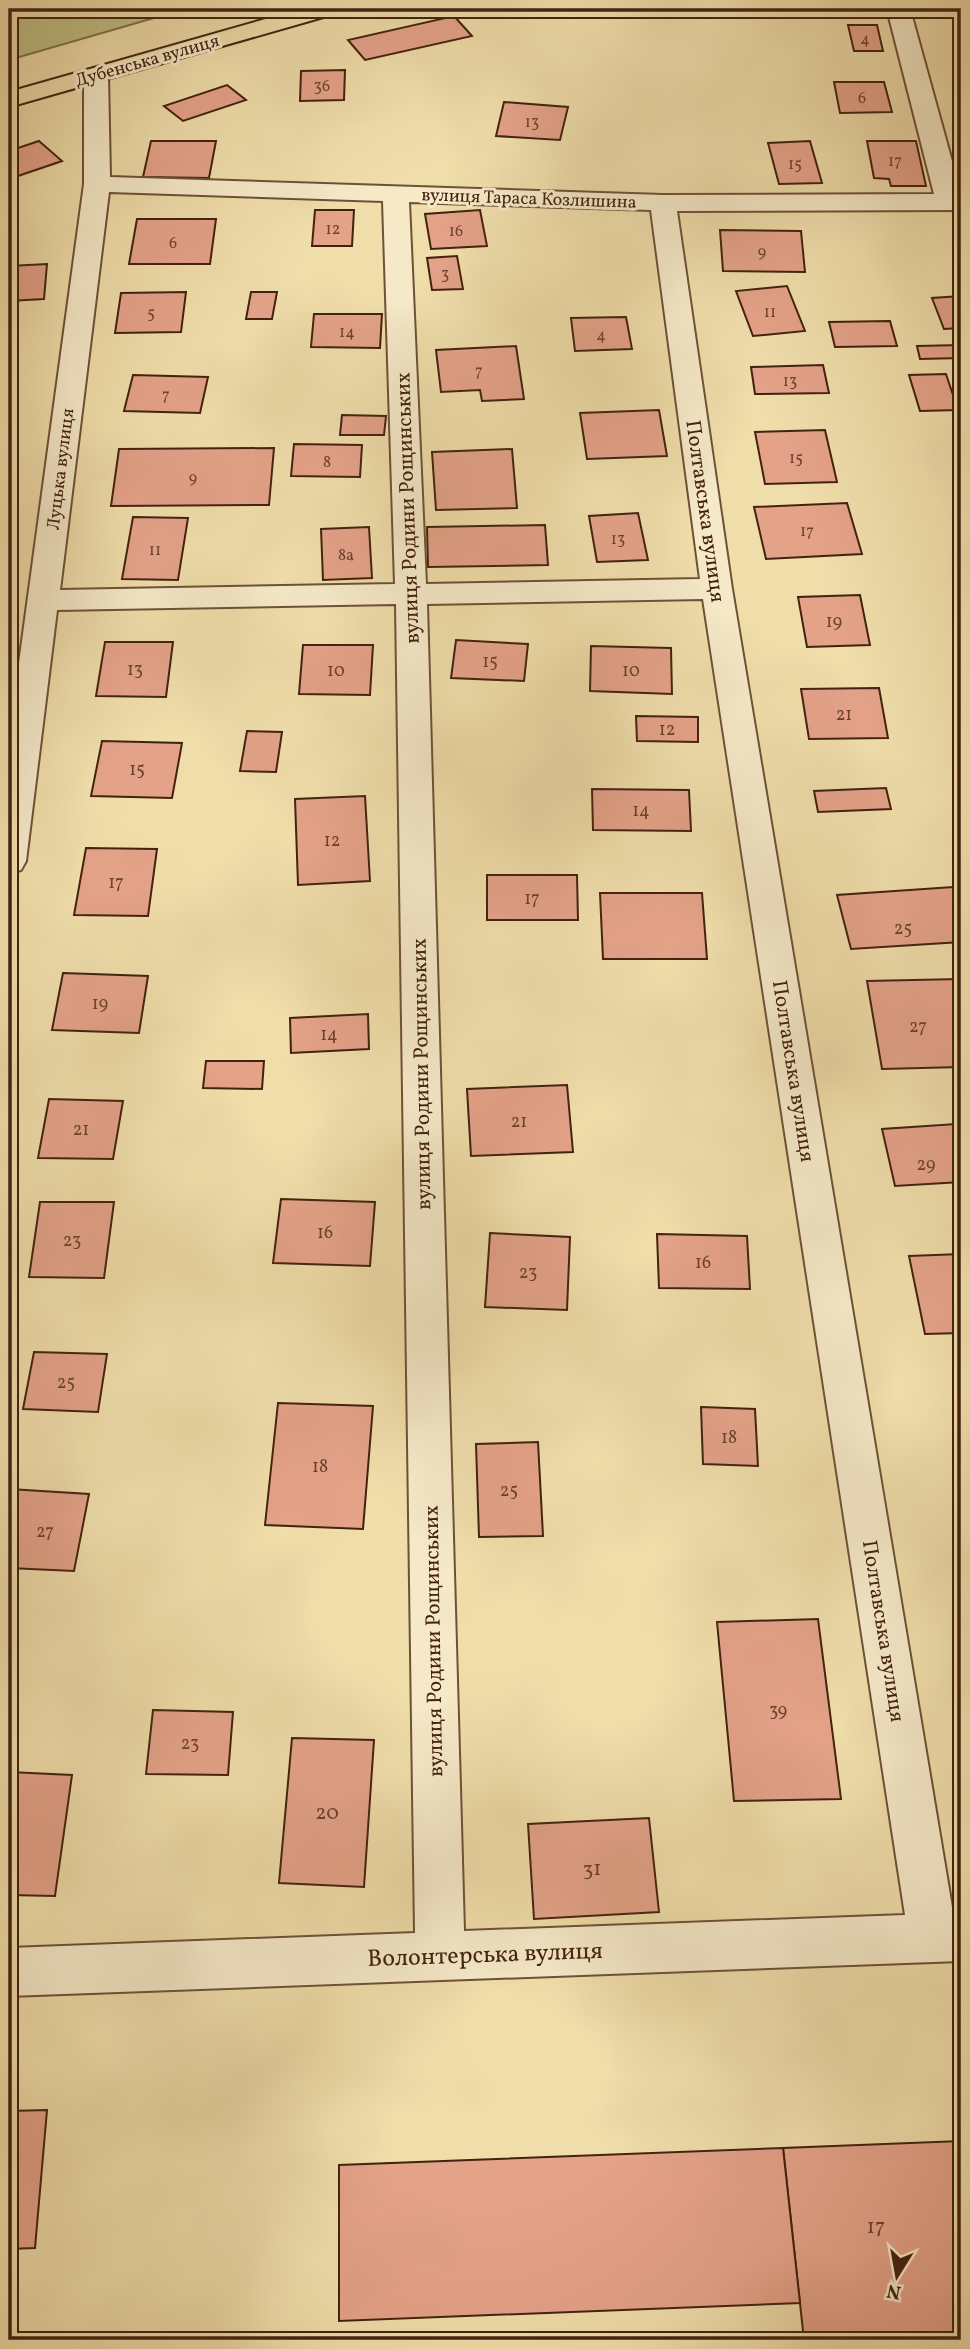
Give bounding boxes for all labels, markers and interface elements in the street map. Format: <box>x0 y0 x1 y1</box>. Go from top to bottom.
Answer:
street label: Дубенська вулиця <box>72 29 223 94</box>
house number: 4 <box>860 29 870 51</box>
house number: 36 <box>314 76 330 98</box>
house number: 6 <box>858 88 866 110</box>
house number: 13 <box>525 112 539 134</box>
house number: 17 <box>888 151 902 173</box>
house number: 15 <box>788 154 802 176</box>
street label: вулиця Тараса Козлишина <box>421 183 637 216</box>
house number: 12 <box>326 219 340 241</box>
house number: 16 <box>449 221 463 243</box>
house number: 6 <box>169 233 177 255</box>
house number: 9 <box>758 242 766 264</box>
house number: 3 <box>441 264 449 286</box>
house number: 11 <box>764 302 776 324</box>
house number: 5 <box>147 303 155 325</box>
house number: 14 <box>339 322 355 344</box>
house number: 4 <box>596 325 606 347</box>
house number: 7 <box>475 361 483 383</box>
house number: 13 <box>783 371 797 393</box>
street label: вулиця Родини Рощинських <box>389 372 428 644</box>
house number: 7 <box>162 385 170 407</box>
street label: Луцька вулиця <box>42 407 81 531</box>
street label: Полтавська вулиця <box>677 418 732 604</box>
house number: 15 <box>789 448 803 470</box>
house number: 8 <box>323 452 331 474</box>
house number: 9 <box>189 468 197 490</box>
house number: 17 <box>800 521 814 543</box>
house number: 13 <box>611 529 625 551</box>
house number: 11 <box>149 540 161 562</box>
house number: 8а <box>338 545 354 567</box>
house number: 19 <box>826 610 842 635</box>
house number: 15 <box>482 650 498 675</box>
house number: 13 <box>127 658 143 683</box>
house number: 10 <box>327 659 345 684</box>
house number: 10 <box>622 659 640 684</box>
house number: 21 <box>836 703 852 728</box>
house number: 12 <box>659 718 675 743</box>
house number: 15 <box>129 758 145 783</box>
house number: 14 <box>632 799 650 824</box>
house number: 12 <box>324 829 340 854</box>
house number: 17 <box>108 871 124 896</box>
house number: 17 <box>524 887 540 912</box>
house number: 25 <box>894 917 912 942</box>
street label: вулиця Родини Рощинських <box>406 938 439 1210</box>
street label: Полтавська вулиця <box>764 978 821 1164</box>
house number: 19 <box>92 992 108 1017</box>
house number: 27 <box>909 1015 927 1040</box>
house number: 14 <box>320 1023 338 1048</box>
house number: 21 <box>511 1110 527 1135</box>
house number: 21 <box>73 1118 89 1143</box>
house number: 29 <box>917 1153 935 1178</box>
house number: 16 <box>317 1221 333 1246</box>
house number: 23 <box>63 1229 81 1254</box>
house number: 16 <box>695 1251 711 1276</box>
house number: 23 <box>519 1261 537 1286</box>
house number: 25 <box>57 1371 75 1396</box>
house number: 18 <box>721 1426 737 1451</box>
house number: 18 <box>312 1455 328 1480</box>
house number: 25 <box>500 1479 518 1504</box>
street label: вулиця Родини Рощинських <box>418 1505 451 1777</box>
house number: 27 <box>36 1520 54 1545</box>
street label: Полтавська вулиця <box>854 1538 911 1724</box>
house number: 39 <box>769 1699 787 1724</box>
house number: 23 <box>181 1732 199 1757</box>
house number: 20 <box>315 1799 339 1828</box>
house number: 31 <box>583 1855 601 1884</box>
street label: Волонтерська вулиця <box>367 1935 603 1977</box>
house number: 17 <box>867 2213 885 2242</box>
north arrow <box>862 2240 932 2310</box>
text: N <box>885 2277 903 2305</box>

